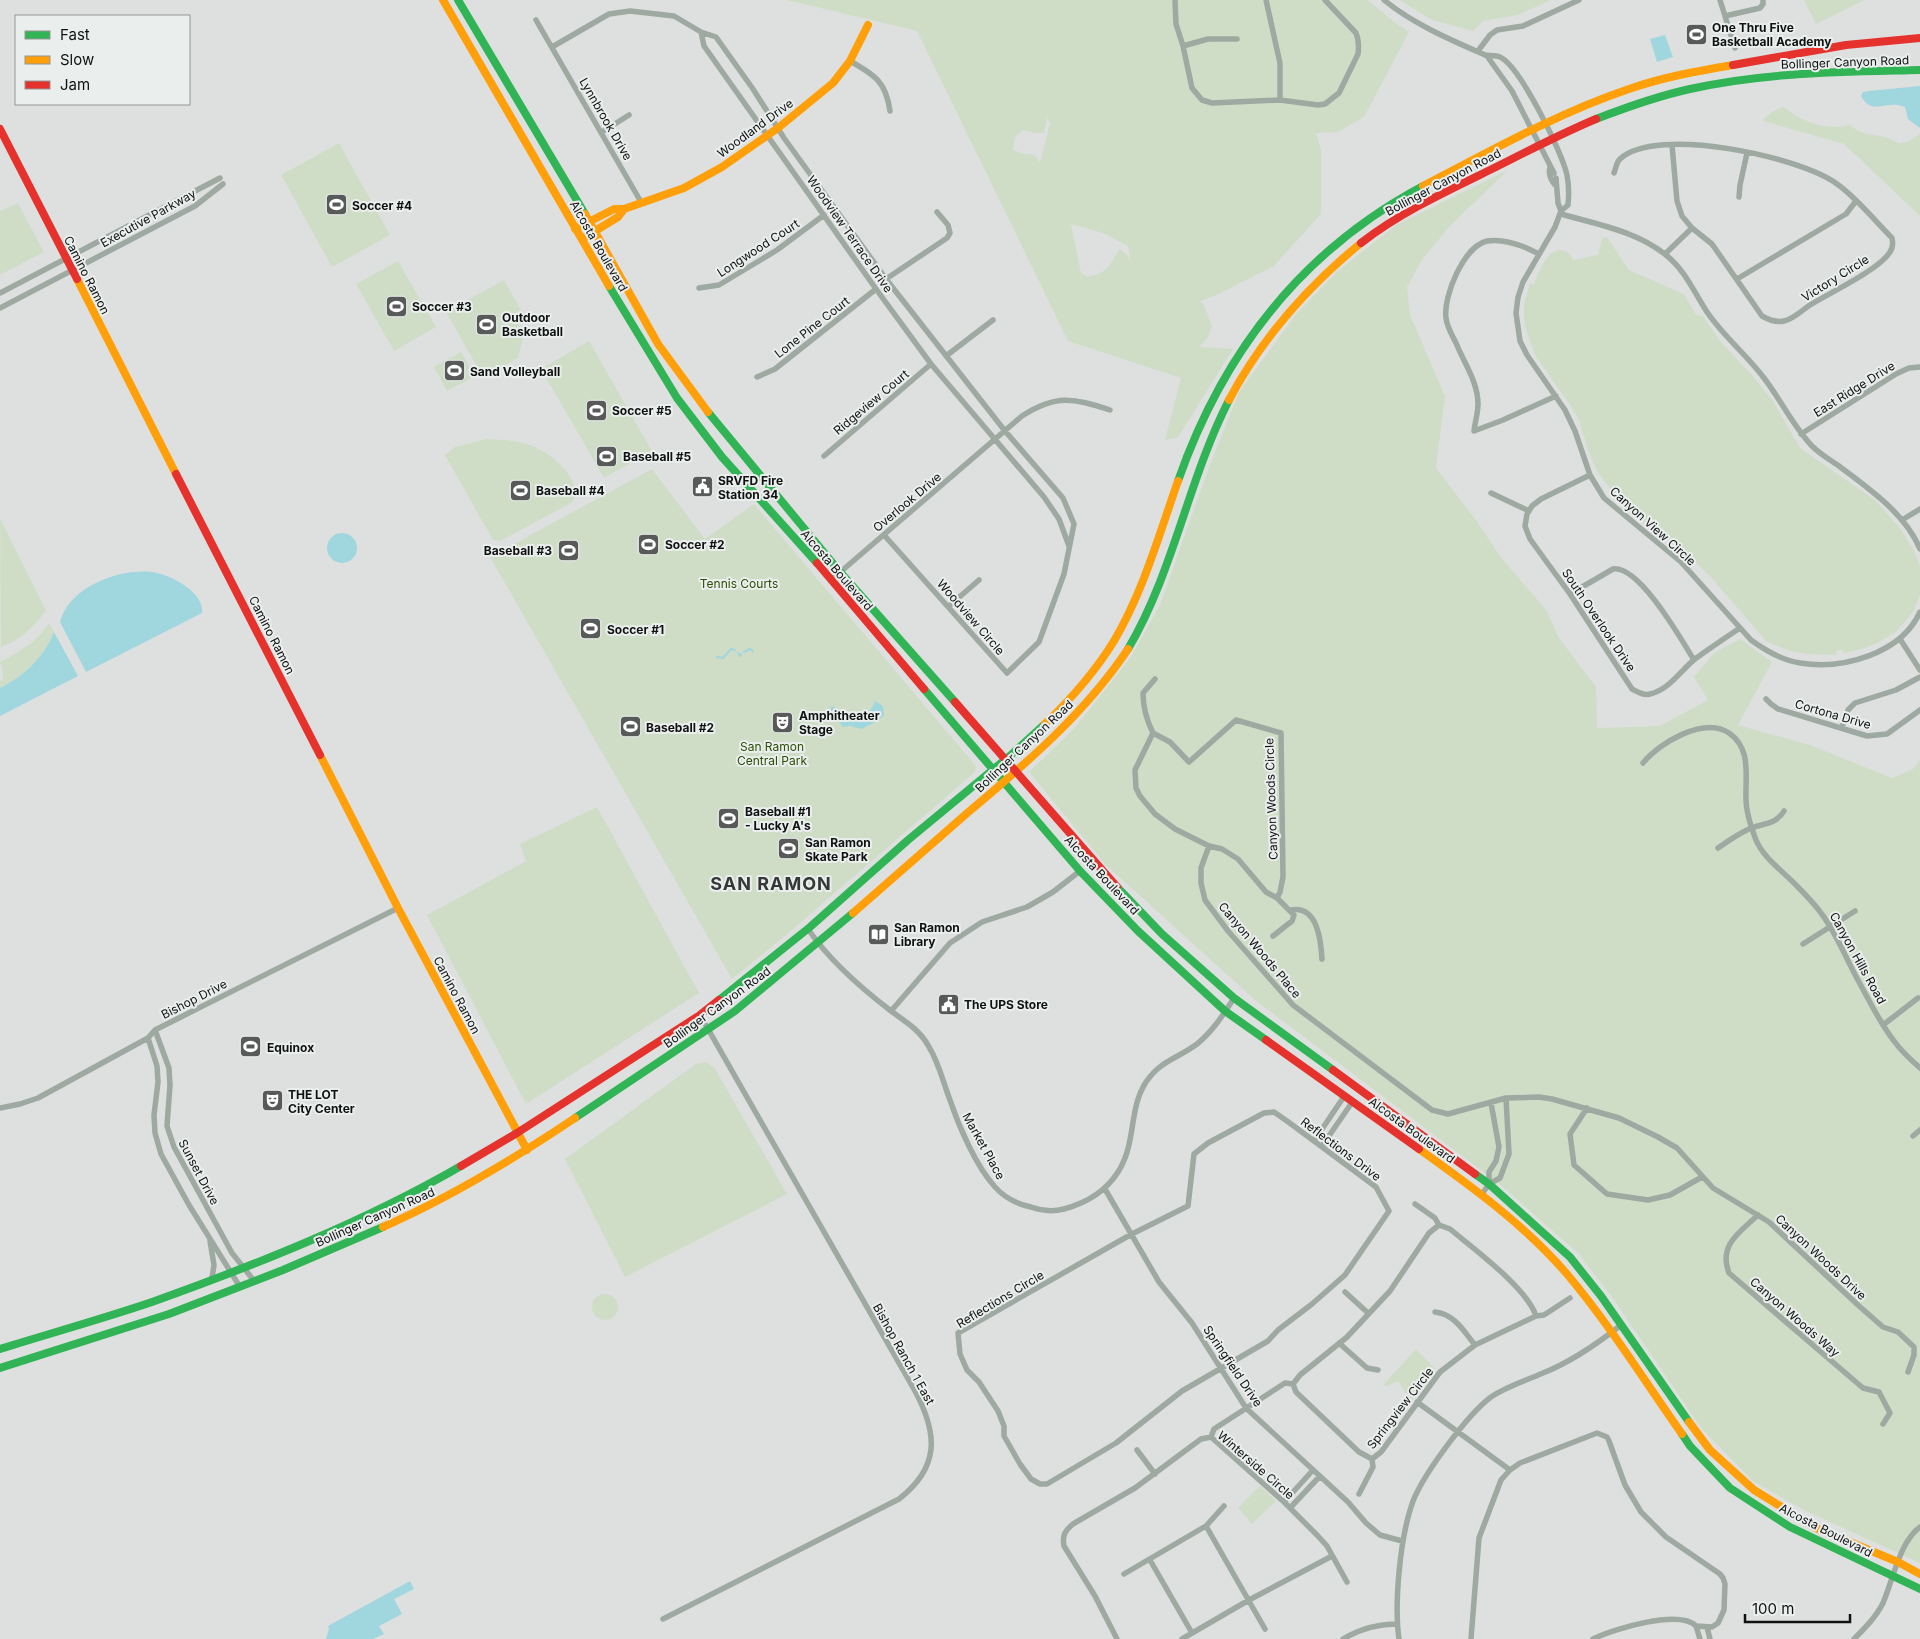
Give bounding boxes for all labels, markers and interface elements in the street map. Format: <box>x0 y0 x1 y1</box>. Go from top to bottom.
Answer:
legend <box>15 15 190 105</box>
place label: One Thru Five Basketball Academy <box>1712 20 1832 49</box>
sports icon: One Thru Five Basketball Academy <box>1684 22 1708 46</box>
text: Fast <box>60 25 90 44</box>
text: Slow <box>60 50 94 69</box>
street label: Bollinger Canyon Road <box>1780 52 1910 72</box>
text: Jam <box>60 75 90 94</box>
street label: Lynnbrook Drive <box>576 75 636 163</box>
street label: Woodland Drive <box>714 95 796 161</box>
street label: Bollinger Canyon Road <box>1383 145 1503 219</box>
street label: Woodview Terrace Drive <box>804 173 896 295</box>
street label: Executive Parkway <box>98 185 199 250</box>
sports icon: Soccer #4 <box>324 193 348 217</box>
place label: Soccer #4 <box>352 198 412 213</box>
street label: Alcosta Boulevard <box>567 198 631 294</box>
street label: Longwood Court <box>714 216 802 280</box>
street label: Camino Ramon <box>61 233 113 317</box>
street label: Victory Circle <box>1799 251 1871 305</box>
street label: Lone Pine Court <box>771 293 853 361</box>
sports icon: Soccer #3 <box>384 294 408 318</box>
place label: Soccer #3 <box>412 299 472 314</box>
place label: Outdoor Basketball <box>502 310 563 339</box>
sports icon: Outdoor Basketball <box>474 312 498 336</box>
street label: East Ridge Drive <box>1811 358 1897 420</box>
sports icon: Sand Volleyball <box>442 359 466 383</box>
place label: Sand Volleyball <box>470 364 560 379</box>
street label: Ridgeview Court <box>830 366 912 438</box>
sports icon: Soccer #5 <box>584 398 608 422</box>
place label: Soccer #5 <box>612 403 672 418</box>
sports icon: Baseball #5 <box>595 444 619 468</box>
place label: Baseball #5 <box>623 449 692 464</box>
street label: Overlook Drive <box>870 469 944 535</box>
place label: SRVFD Fire Station 34 <box>718 473 783 502</box>
public building icon: SRVFD Fire Station 34 <box>690 475 714 499</box>
sports icon: Baseball #4 <box>508 478 532 502</box>
place label: Baseball #4 <box>536 483 605 498</box>
street label: Canyon View Circle <box>1607 483 1699 569</box>
street label: Alcosta Boulevard <box>798 526 876 614</box>
sports icon: Soccer #2 <box>637 532 661 556</box>
place label: Soccer #2 <box>665 537 725 552</box>
sports icon: Baseball #3 <box>556 538 580 562</box>
place label: Baseball #3 <box>484 543 552 558</box>
street label: South Overlook Drive <box>1559 566 1639 674</box>
park label: Tennis Courts <box>700 576 778 591</box>
street label: Woodview Circle <box>934 576 1008 658</box>
street label: Camino Ramon <box>246 593 298 677</box>
sports icon: Soccer #1 <box>579 617 603 641</box>
place label: Soccer #1 <box>607 622 664 637</box>
street label: Cortona Drive <box>1793 696 1873 732</box>
street label: Bollinger Canyon Road <box>972 697 1076 795</box>
place label: Amphitheater Stage <box>799 708 880 737</box>
theatre icon: Amphitheater Stage <box>771 710 795 734</box>
sports icon: Baseball #2 <box>618 715 642 739</box>
place label: Baseball #2 <box>646 720 714 735</box>
street label: Canyon Woods Circle <box>1261 738 1281 860</box>
park label: San Ramon Central Park <box>737 739 807 768</box>
place label: Baseball #1 - Lucky A's <box>745 804 811 833</box>
sports icon: Baseball #1 - Lucky A's <box>717 806 741 830</box>
street label: Alcosta Boulevard <box>1062 832 1142 918</box>
place label: San Ramon Skate Park <box>805 835 871 864</box>
sports icon: San Ramon Skate Park <box>777 837 801 861</box>
district label: SAN RAMON <box>710 873 832 894</box>
street label: Canyon Woods Place <box>1216 899 1304 1001</box>
street label: Canyon Hills Road <box>1826 909 1890 1007</box>
place label: San Ramon Library <box>894 920 960 949</box>
library icon: San Ramon Library <box>866 922 890 946</box>
street label: Camino Ramon <box>430 954 484 1036</box>
street label: Bollinger Canyon Road <box>661 963 773 1051</box>
street label: Bishop Drive <box>159 976 229 1022</box>
public building icon: The UPS Store <box>936 992 960 1016</box>
place label: The UPS Store <box>964 997 1048 1012</box>
sports icon: Equinox <box>239 1035 263 1059</box>
place label: Equinox <box>267 1040 314 1055</box>
place label: THE LOT City Center <box>288 1087 355 1116</box>
theatre icon: THE LOT City Center <box>260 1089 284 1113</box>
street label: Alcosta Boulevard <box>1366 1094 1458 1166</box>
street label: Market Place <box>959 1110 1009 1182</box>
street label: Reflections Drive <box>1298 1114 1384 1184</box>
street label: Sunset Drive <box>175 1137 223 1207</box>
street label: Bollinger Canyon Road <box>313 1184 437 1250</box>
street label: Canyon Woods Drive <box>1772 1211 1870 1303</box>
street label: Reflections Circle <box>954 1267 1046 1331</box>
street label: Canyon Woods Way <box>1747 1274 1843 1360</box>
street label: Bishop Ranch 1 East <box>870 1301 938 1407</box>
street label: Springfield Drive <box>1200 1322 1266 1410</box>
street label: Springview Circle <box>1363 1364 1437 1452</box>
street label: Winterside Circle <box>1215 1428 1297 1502</box>
street label: Alcosta Boulevard <box>1777 1500 1875 1560</box>
scale bar <box>1745 1592 1850 1624</box>
text: 100 m <box>1752 1599 1794 1618</box>

